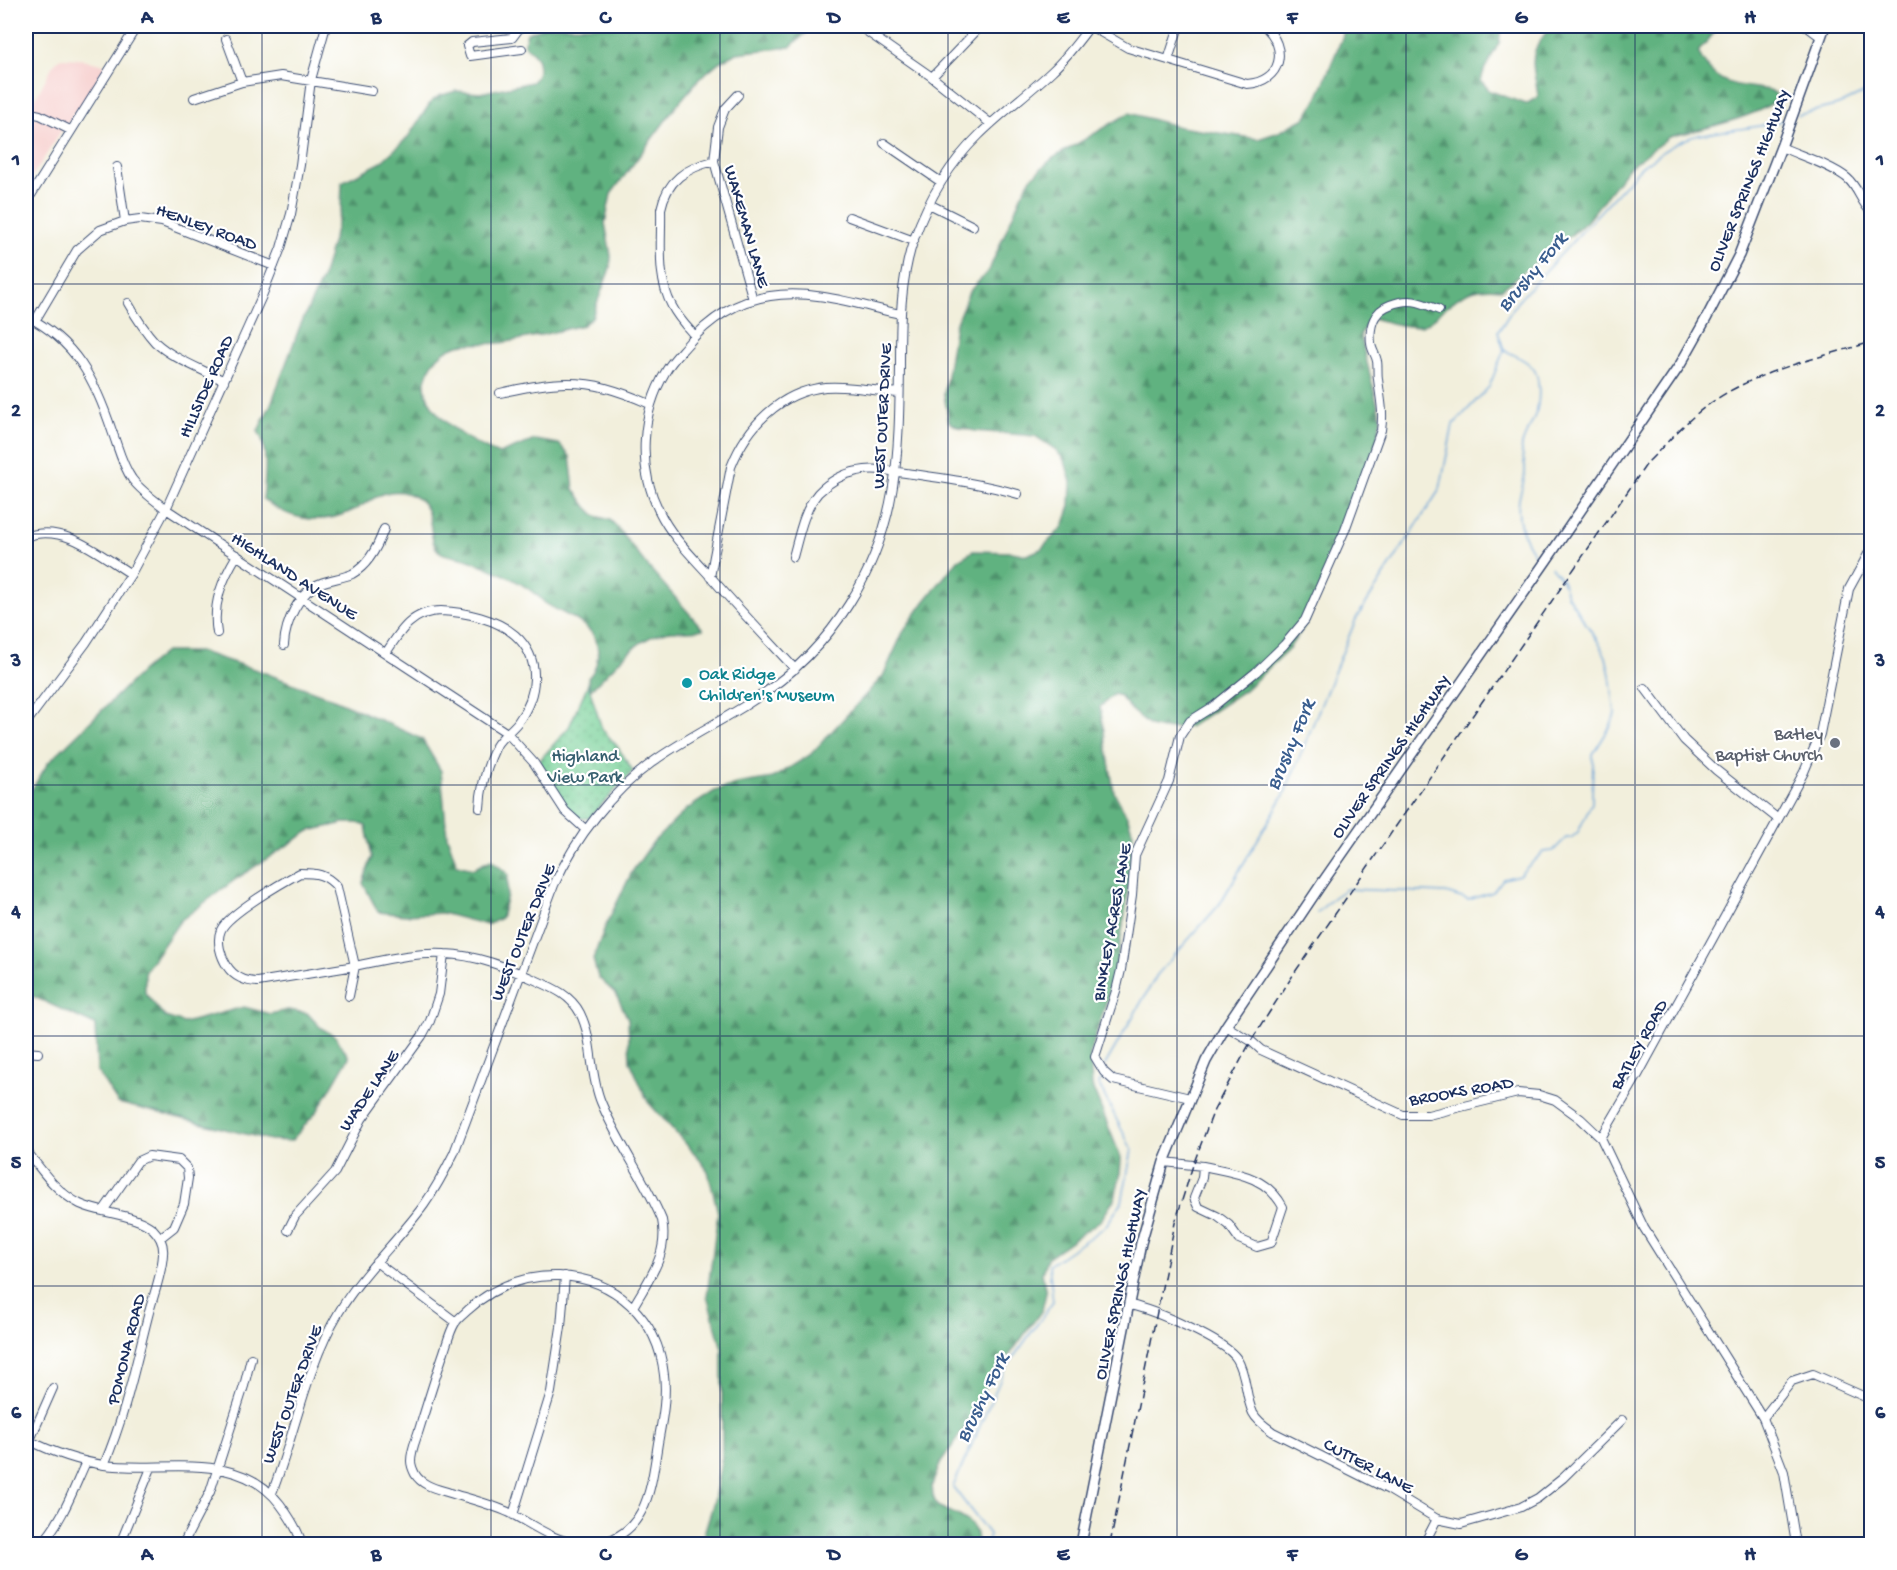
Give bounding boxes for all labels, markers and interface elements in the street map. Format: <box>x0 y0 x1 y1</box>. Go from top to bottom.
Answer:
text: A <box>140 8 155 31</box>
text: B <box>370 8 382 31</box>
text: C <box>599 8 613 31</box>
text: D <box>825 8 841 31</box>
text: E <box>1057 8 1071 31</box>
text: F <box>1286 8 1299 31</box>
text: G <box>1515 8 1529 31</box>
text: H <box>1744 8 1756 31</box>
street label: OLIVER SPRINGS HIGHWAY <box>1704 87 1797 275</box>
text: 1 <box>11 150 20 173</box>
text: 1 <box>1875 150 1884 173</box>
street label: WAKEMAN LANE <box>718 163 773 291</box>
street label: HENLEY ROAD <box>153 200 260 256</box>
water label: Brushy Fork <box>1494 227 1575 317</box>
street label: HILLSIDE ROAD <box>175 332 239 442</box>
street label: WEST OUTER DRIVE <box>869 342 898 489</box>
text: 2 <box>11 401 21 424</box>
text: 2 <box>1875 401 1885 424</box>
street label: HIGHLAND AVENUE <box>227 528 361 626</box>
text: 3 <box>10 651 21 674</box>
text: 3 <box>1874 651 1885 674</box>
place label: Oak Ridge Children's Museum <box>699 665 835 707</box>
street label: OLIVER SPRINGS HIGHWAY <box>1328 672 1457 843</box>
marker: Oak Ridge Children's Museum <box>680 676 694 690</box>
water label: Brushy Fork <box>1263 695 1322 794</box>
place label: Batley Baptist Church <box>1714 725 1823 767</box>
marker: Batley Baptist Church <box>1828 736 1842 750</box>
park label: Highland View Park <box>546 747 625 789</box>
street label: BINKLEY ACRES LANE <box>1089 841 1138 1004</box>
street label: WEST OUTER DRIVE <box>487 861 562 1004</box>
text: 4 <box>10 902 21 925</box>
text: 4 <box>1874 902 1885 925</box>
street label: BATLEY ROAD <box>1606 996 1674 1095</box>
street label: WADE LANE <box>335 1046 405 1136</box>
street label: BROOKS ROAD <box>1407 1073 1515 1112</box>
text: 5 <box>11 1153 22 1176</box>
text: 5 <box>1875 1153 1886 1176</box>
street label: OLIVER SPRINGS HIGHWAY <box>1091 1187 1152 1382</box>
street label: POMONA ROAD <box>103 1292 151 1408</box>
street label: WEST OUTER DRIVE <box>259 1322 328 1467</box>
water label: Brushy Fork <box>953 1348 1016 1447</box>
text: 6 <box>11 1403 22 1426</box>
text: 6 <box>1875 1403 1886 1426</box>
street label: CUTTER LANE <box>1319 1435 1417 1500</box>
text: A <box>140 1545 155 1568</box>
text: B <box>370 1545 382 1568</box>
text: C <box>599 1545 613 1568</box>
text: D <box>825 1545 841 1568</box>
text: E <box>1057 1545 1071 1568</box>
text: F <box>1286 1545 1299 1568</box>
text: G <box>1515 1545 1529 1568</box>
text: H <box>1744 1545 1756 1568</box>

